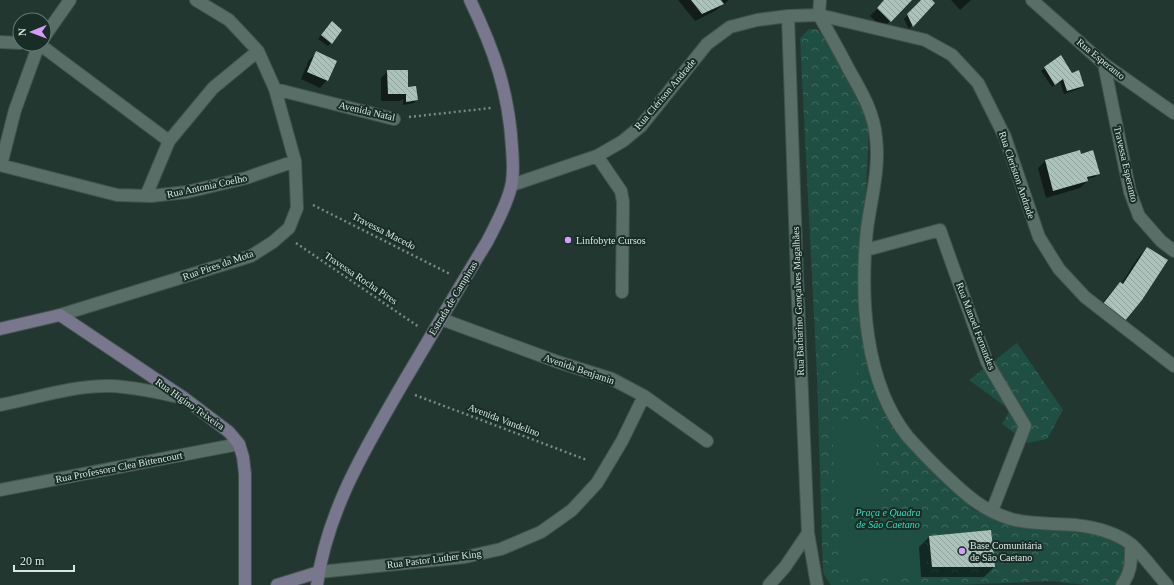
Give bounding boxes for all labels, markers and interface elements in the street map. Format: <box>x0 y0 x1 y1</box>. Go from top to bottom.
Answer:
north arrow <box>12 12 52 52</box>
text: N <box>16 28 28 36</box>
street label: Rua Esperanto <box>1075 36 1127 82</box>
street label: Rua Clérison Andrade <box>632 56 698 132</box>
street label: Avenida Natal <box>338 99 396 123</box>
street label: Travessa Esperanto <box>1112 125 1140 203</box>
street label: Rua Cleriston Andrade <box>997 130 1037 221</box>
street label: Rua Antonia Coelho <box>166 172 248 200</box>
street label: Travessa Macedo <box>350 210 418 252</box>
street label: Rua Barbarino Gonçalves Magalhães <box>790 226 806 376</box>
marker: Linfobyte Cursos <box>563 235 573 245</box>
place label: Linfobyte Cursos <box>576 235 646 246</box>
street label: Rua Pires da Mota <box>181 248 255 282</box>
street label: Travessa Rocha Pires <box>322 249 400 307</box>
street label: Estrada de Campinas <box>427 259 480 337</box>
street label: Rua Manoel Fernandes <box>954 281 998 371</box>
street label: Avenida Benjamin <box>542 352 616 386</box>
street label: Rua Higino Teixeira <box>154 376 227 432</box>
street label: Avenida Vandelino <box>467 401 541 439</box>
street label: Rua Professora Clea Bittencourt <box>55 449 184 485</box>
park label: Praça e Quadra de São Caetano <box>855 507 921 530</box>
place label: Base Comunitária de São Caetano <box>970 540 1042 563</box>
marker: Base Comunitária de São Caetano <box>957 546 967 556</box>
scale bar <box>14 547 74 573</box>
street label: Rua Pastor Luther King <box>386 548 482 570</box>
text: 20 m <box>20 554 45 568</box>

